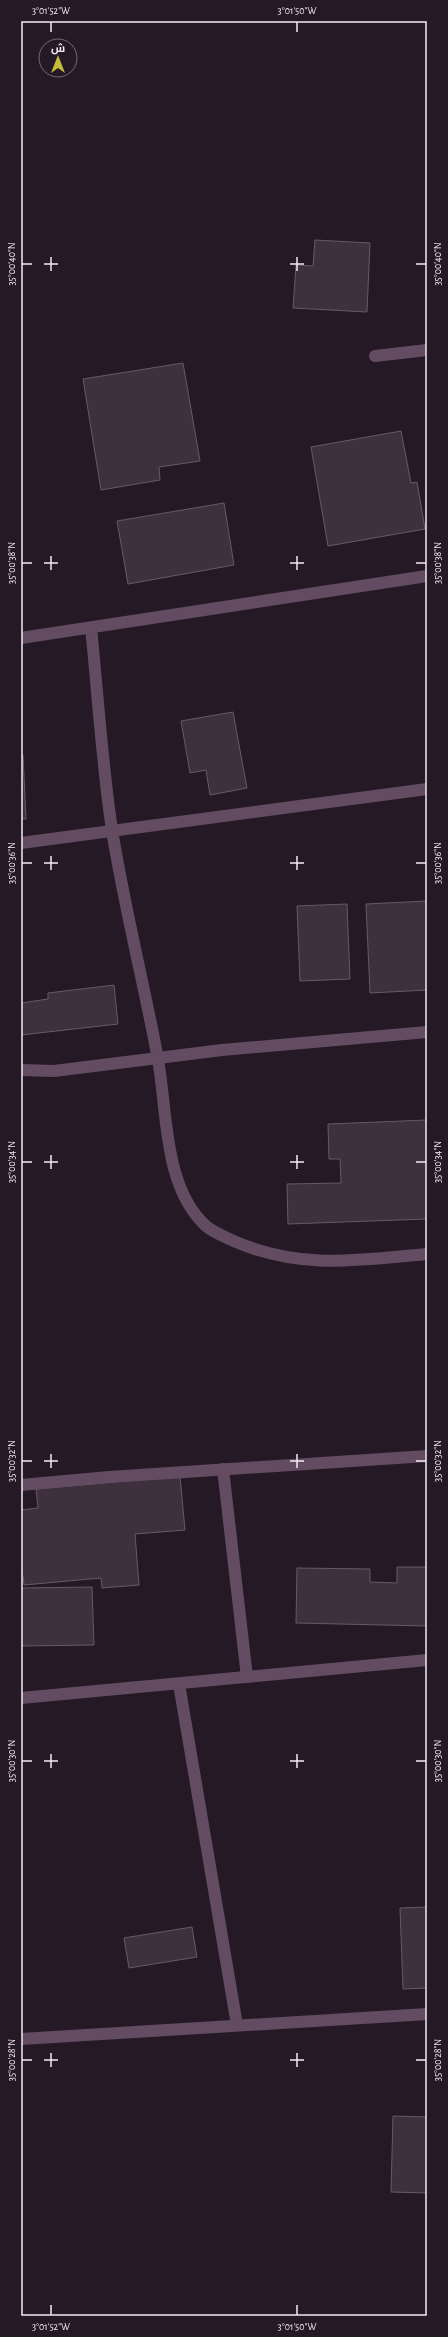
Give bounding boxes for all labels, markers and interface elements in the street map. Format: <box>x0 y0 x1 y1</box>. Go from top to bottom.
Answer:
text: 3°01'52"W <box>32 6 70 16</box>
text: 3°01'50"W <box>278 6 316 16</box>
north arrow <box>38 38 78 78</box>
text: ش <box>51 43 65 55</box>
text: 35°00'40"N <box>7 242 17 286</box>
text: 35°00'40"N <box>433 242 443 286</box>
text: 35°00'38"N <box>7 542 17 584</box>
text: 35°00'38"N <box>433 542 443 584</box>
text: 35°00'36"N <box>7 842 17 884</box>
text: 35°00'36"N <box>433 842 443 884</box>
text: 35°00'34"N <box>7 1141 17 1183</box>
text: 35°00'34"N <box>433 1141 443 1183</box>
text: 35°00'32"N <box>7 1440 17 1482</box>
text: 35°00'32"N <box>433 1440 443 1482</box>
text: 35°00'30"N <box>7 1740 17 1782</box>
text: 35°00'30"N <box>433 1740 443 1782</box>
text: 35°00'28"N <box>7 2039 17 2081</box>
text: 35°00'28"N <box>433 2039 443 2081</box>
text: 3°01'52"W <box>32 2322 70 2332</box>
text: 3°01'50"W <box>278 2322 316 2332</box>

